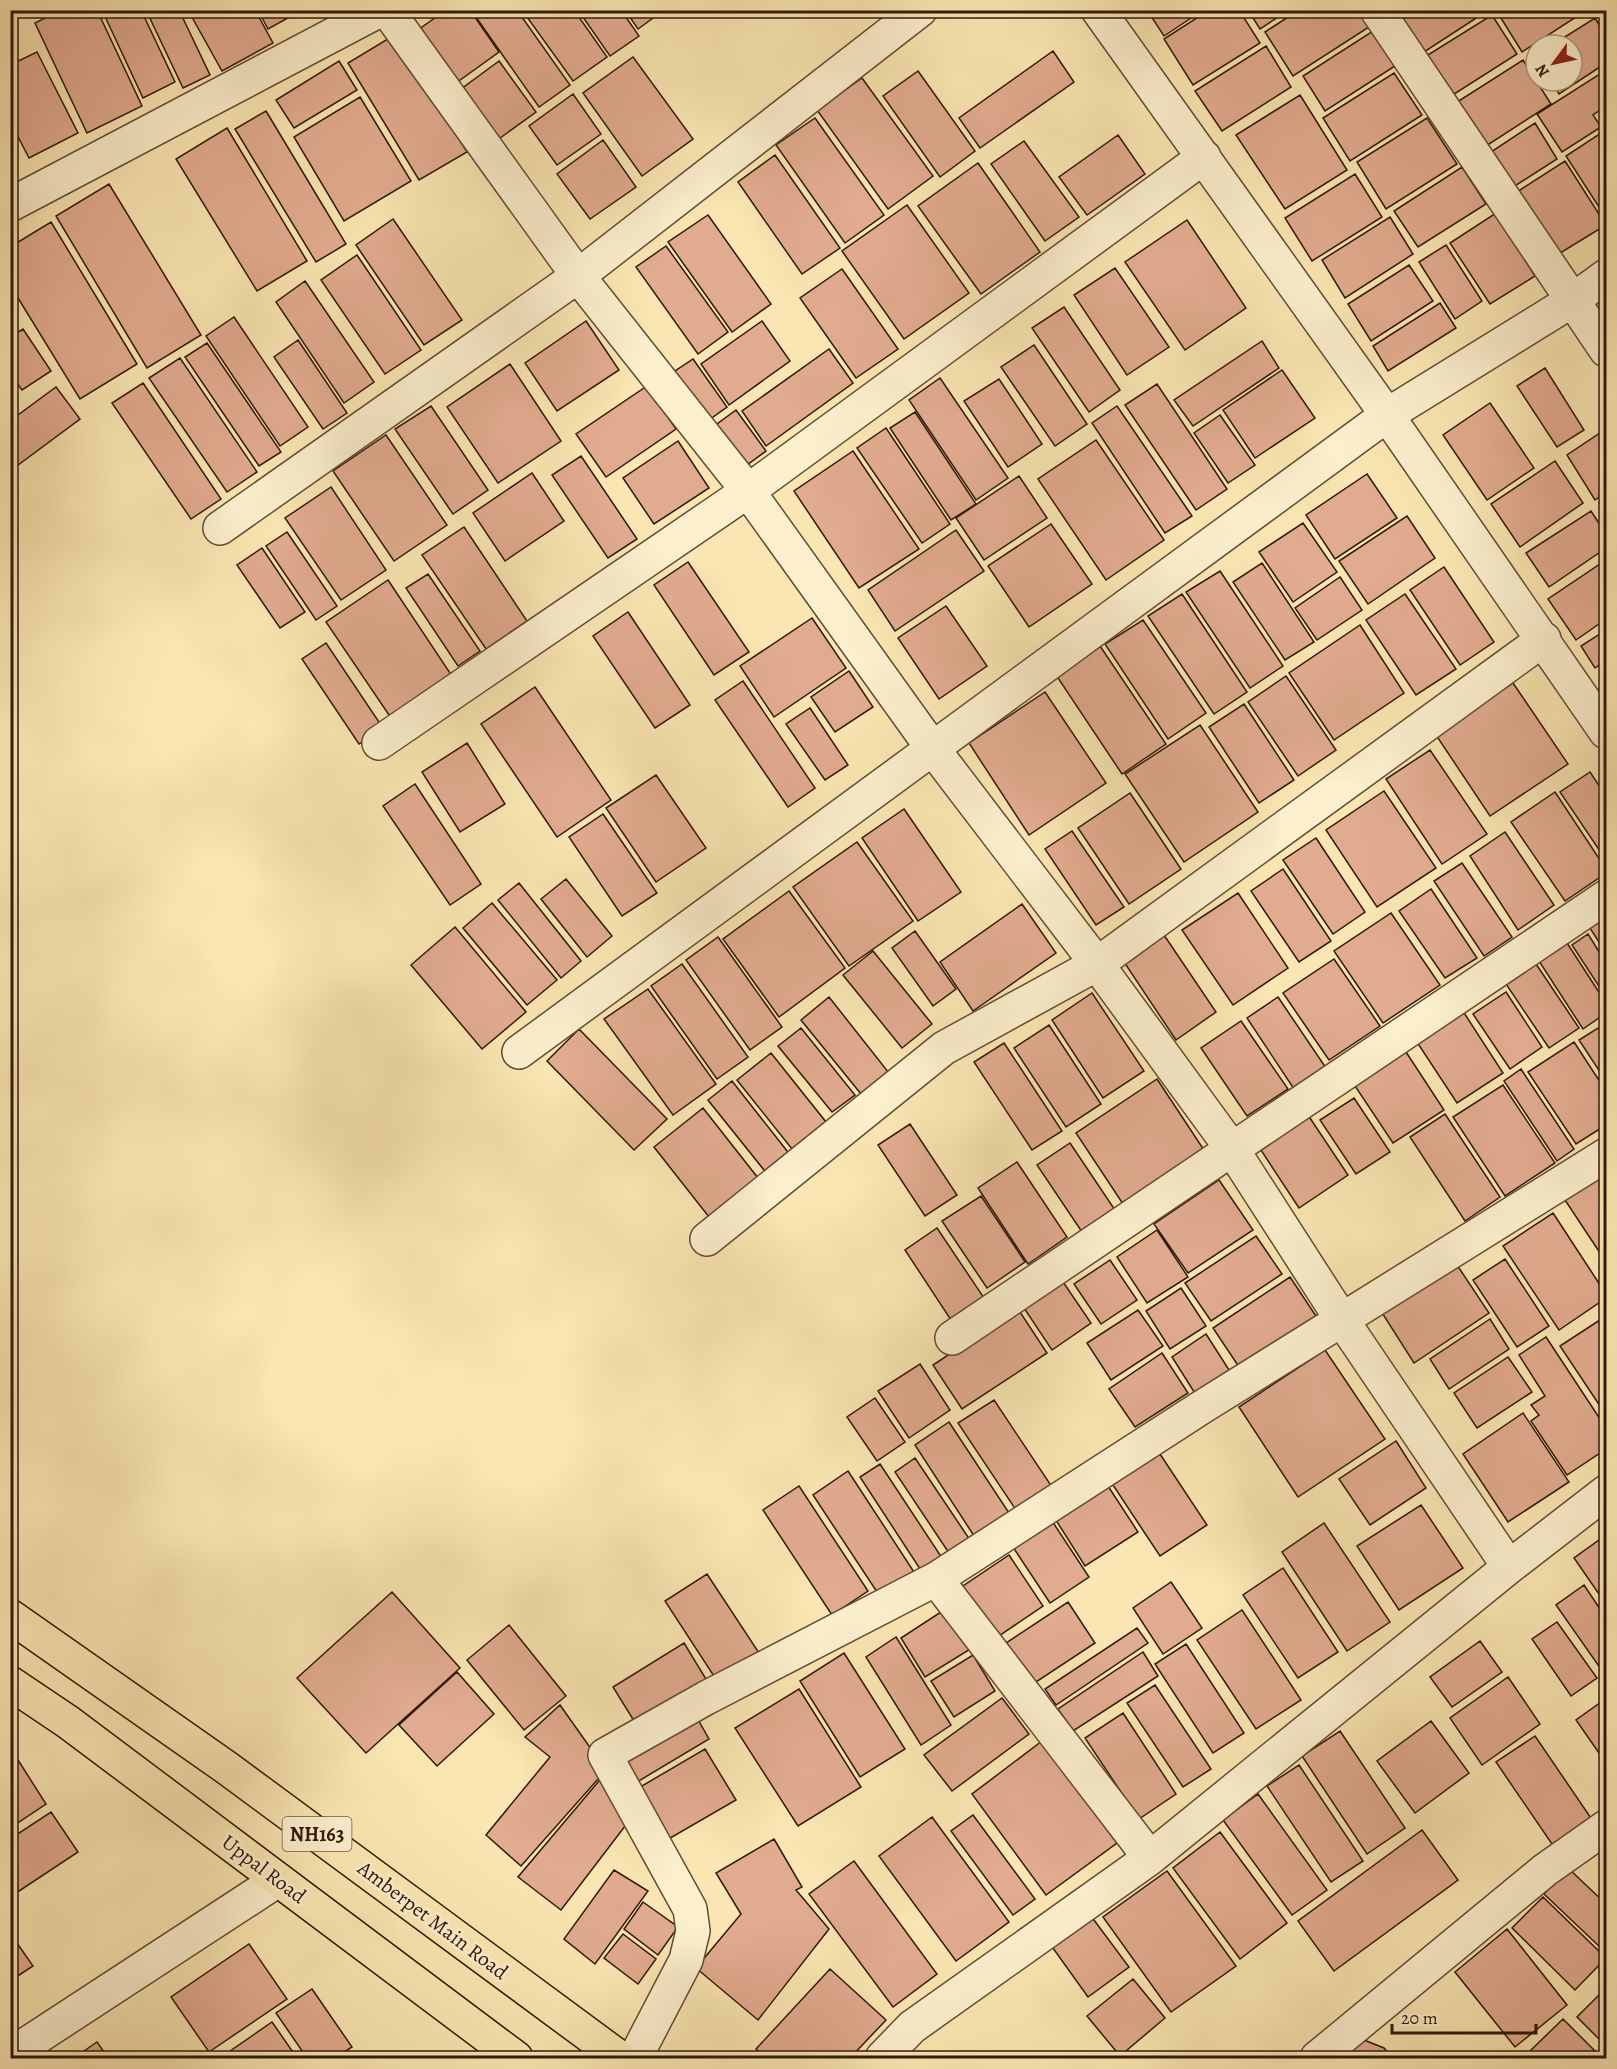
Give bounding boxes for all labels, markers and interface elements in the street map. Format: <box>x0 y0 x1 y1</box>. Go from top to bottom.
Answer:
north arrow <box>1524 33 1584 93</box>
text: N <box>1530 59 1555 82</box>
road number: NH163 <box>282 1817 352 1851</box>
street label: Uppal Road <box>216 1828 312 1910</box>
street label: Amberpet Main Road <box>351 1854 515 1986</box>
scale bar <box>1392 1997 1536 2035</box>
text: 20 m <box>1401 2006 1438 2030</box>

